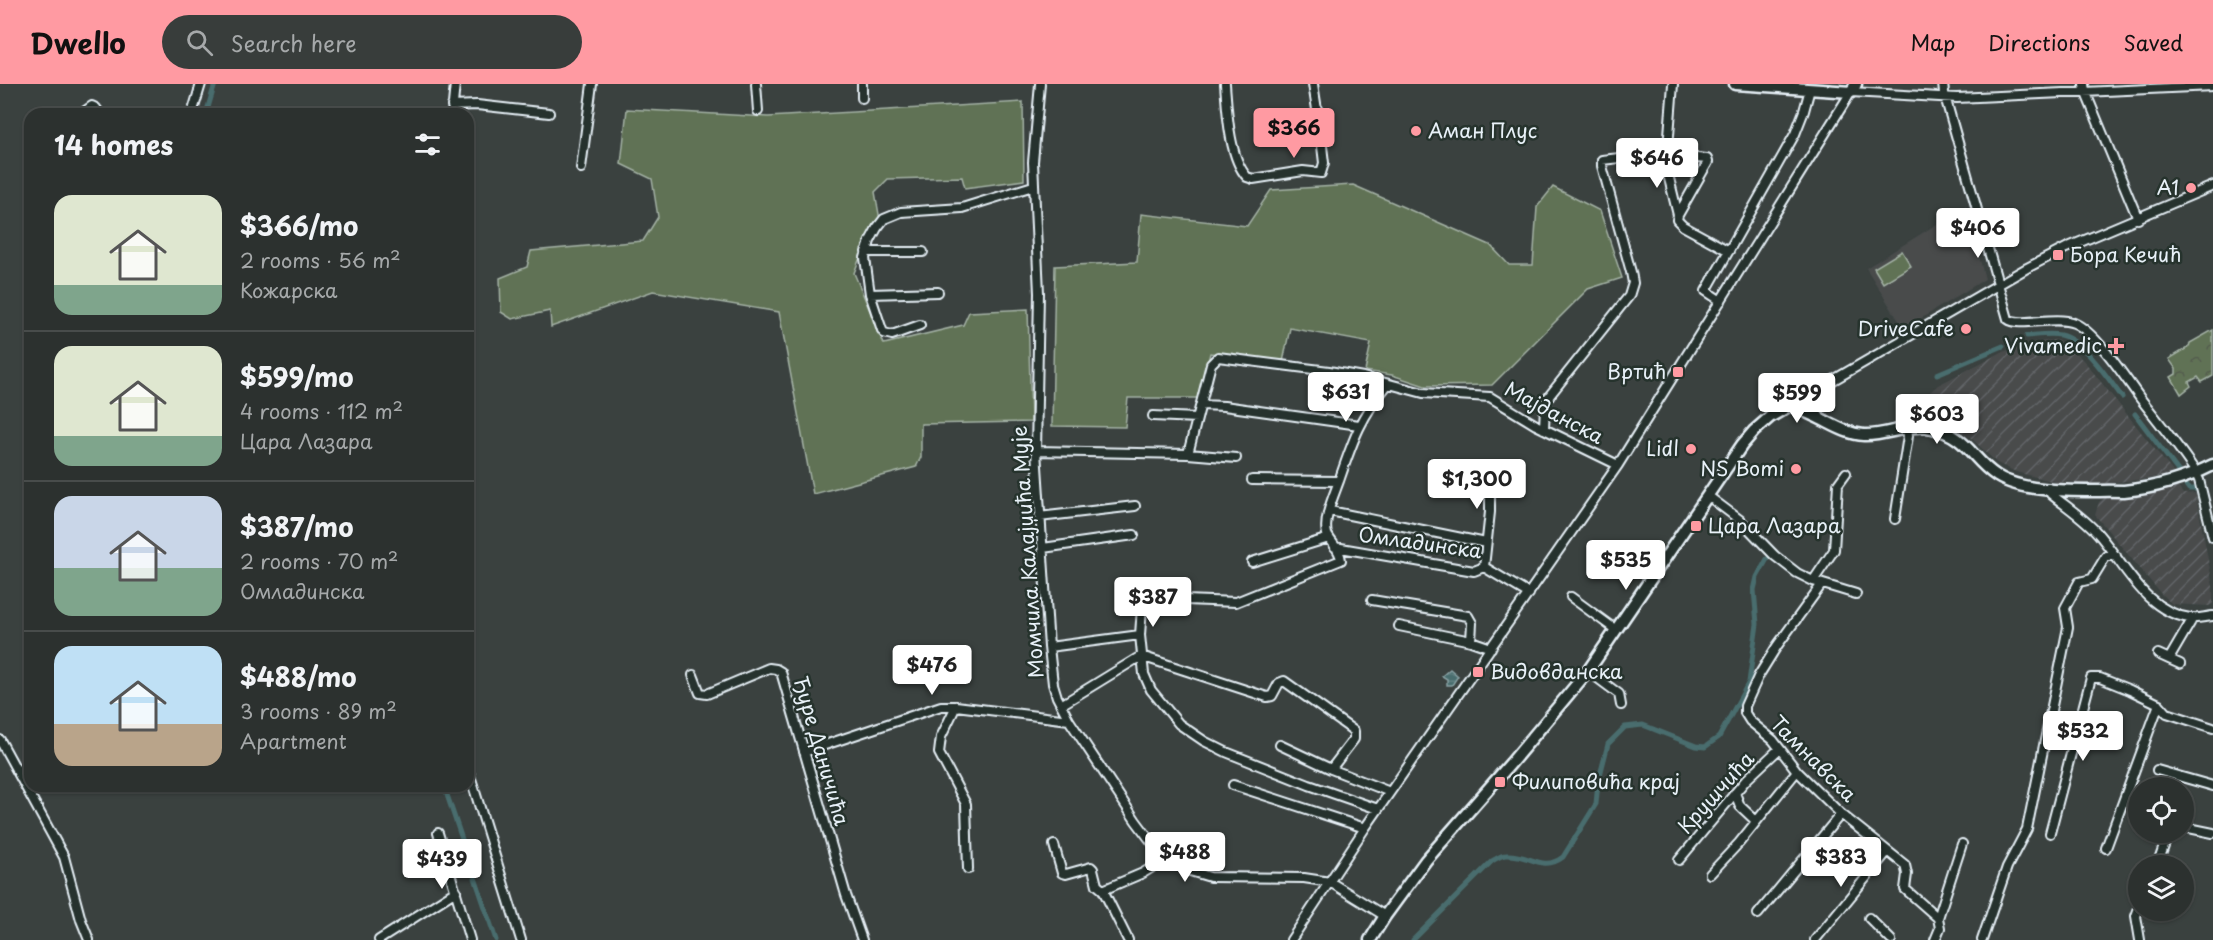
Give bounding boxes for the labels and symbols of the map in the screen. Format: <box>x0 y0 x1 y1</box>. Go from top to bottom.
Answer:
pin: $366 <box>1258 108 1330 159</box>
place label: Аман Плус <box>1428 115 1537 145</box>
marker: Аман Плус <box>1409 124 1423 138</box>
pin: $646 <box>1621 138 1693 189</box>
place label: A1 <box>2157 172 2179 202</box>
marker: A1 <box>2184 181 2198 195</box>
pin: $406 <box>1942 208 2014 259</box>
place label: Бора Кечић <box>2070 239 2181 269</box>
marker: Бора Кечић <box>2051 248 2065 262</box>
place label: DriveCafe <box>1858 313 1954 343</box>
marker: DriveCafe <box>1959 322 1973 336</box>
place label: Vivamedic <box>2004 330 2102 360</box>
marker: Vivamedic <box>2107 337 2125 355</box>
place label: Вртић <box>1607 356 1666 386</box>
marker: Вртић <box>1671 365 1685 379</box>
pin: $631 <box>1310 372 1382 423</box>
street label: Мајданска <box>1500 373 1610 451</box>
pin: $599 <box>1761 373 1833 424</box>
pin: $603 <box>1901 394 1973 445</box>
street label: Момчила Калајџића Мује <box>1003 425 1051 679</box>
place label: Lidl <box>1646 433 1679 463</box>
marker: Lidl <box>1684 442 1698 456</box>
place label: NS Bomi <box>1700 453 1784 483</box>
pin: $1,300 <box>1428 459 1526 510</box>
marker: NS Bomi <box>1789 462 1803 476</box>
place label: Цара Лазара <box>1708 510 1841 540</box>
street label: Омладинска <box>1356 518 1484 566</box>
marker: Цара Лазара <box>1689 519 1703 533</box>
pin: $535 <box>1590 540 1662 591</box>
pin: $387 <box>1117 577 1189 628</box>
pin: $476 <box>896 645 968 696</box>
place label: Видовданска <box>1490 656 1623 686</box>
marker: Видовданска <box>1471 665 1485 679</box>
street label: Ђуре Даничића <box>786 673 858 829</box>
street label: Тамнавска <box>1764 708 1864 809</box>
pin: $532 <box>2047 711 2119 762</box>
street label: Крушчића <box>1670 744 1761 840</box>
place label: Филиповића крај <box>1512 766 1680 796</box>
marker: Филиповића крај <box>1493 775 1507 789</box>
pin: $488 <box>1149 832 1221 883</box>
pin: $383 <box>1805 837 1877 888</box>
pin: $439 <box>406 839 478 890</box>

